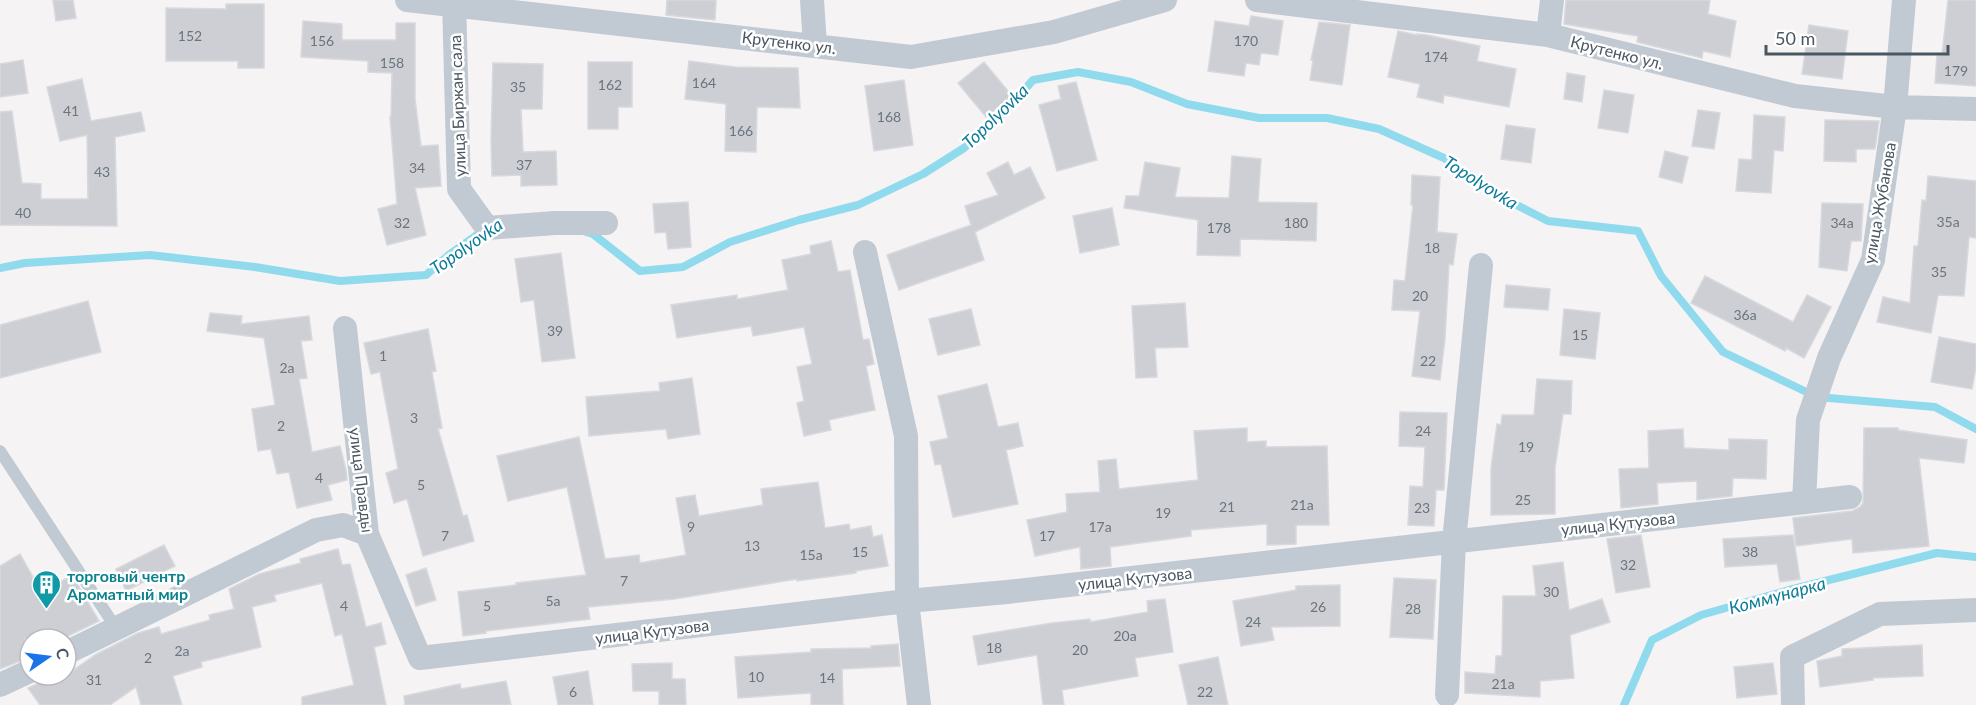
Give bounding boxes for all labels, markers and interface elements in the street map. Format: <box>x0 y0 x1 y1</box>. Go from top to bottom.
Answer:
scale bar <box>1766 18 1948 56</box>
house number: 152 <box>178 27 202 44</box>
street label: Крутенко ул. <box>741 27 837 57</box>
text: 50 m <box>1775 27 1815 49</box>
street label: Крутенко ул. <box>1569 31 1665 73</box>
house number: 156 <box>310 32 334 49</box>
house number: 170 <box>1234 32 1258 49</box>
street label: улица Биржан сала <box>445 35 469 177</box>
house number: 174 <box>1424 48 1448 65</box>
house number: 158 <box>380 54 404 71</box>
house number: 179 <box>1944 62 1968 79</box>
house number: 164 <box>692 74 716 91</box>
house number: 162 <box>598 76 622 93</box>
house number: 35 <box>510 78 526 95</box>
water label: Topolyovka <box>957 79 1033 153</box>
house number: 41 <box>63 102 79 119</box>
house number: 168 <box>877 108 901 125</box>
house number: 166 <box>729 122 753 139</box>
street label: улица Жубанова <box>1859 141 1899 265</box>
water label: Topolyovka <box>1440 151 1522 213</box>
house number: 37 <box>516 156 532 173</box>
house number: 34 <box>409 159 425 176</box>
house number: 43 <box>94 163 110 180</box>
house number: 40 <box>15 204 31 221</box>
water label: Topolyovka <box>425 213 507 279</box>
house number: 35а <box>1936 213 1960 230</box>
house number: 32 <box>394 214 410 231</box>
house number: 180 <box>1284 214 1308 231</box>
house number: 34а <box>1830 214 1854 231</box>
house number: 178 <box>1207 219 1231 236</box>
house number: 18 <box>1424 239 1440 256</box>
house number: 35 <box>1931 263 1947 280</box>
house number: 20 <box>1412 287 1428 304</box>
house number: 36а <box>1733 306 1757 323</box>
house number: 39 <box>547 322 563 339</box>
house number: 15 <box>1572 326 1588 343</box>
house number: 1 <box>379 347 387 364</box>
house number: 22 <box>1420 352 1436 369</box>
house number: 2а <box>279 359 295 376</box>
house number: 3 <box>410 409 418 426</box>
house number: 2 <box>277 417 285 434</box>
house number: 24 <box>1415 422 1431 439</box>
street label: улица Правды <box>346 426 378 534</box>
house number: 19 <box>1518 438 1534 455</box>
house number: 4 <box>315 469 323 486</box>
house number: 5 <box>417 476 425 493</box>
house number: 25 <box>1515 491 1531 508</box>
house number: 21а <box>1290 496 1314 513</box>
house number: 21 <box>1219 498 1235 515</box>
house number: 23 <box>1414 499 1430 516</box>
house number: 19 <box>1155 504 1171 521</box>
street label: улица Кутузова <box>1560 508 1676 538</box>
house number: 9 <box>687 518 695 535</box>
house number: 17а <box>1088 518 1112 535</box>
house number: 7 <box>441 527 449 544</box>
house number: 17 <box>1039 527 1055 544</box>
house number: 13 <box>744 537 760 554</box>
house number: 15 <box>852 543 868 560</box>
house number: 38 <box>1742 543 1758 560</box>
house number: 15а <box>799 546 823 563</box>
house number: 32 <box>1620 556 1636 573</box>
street label: улица Кутузова <box>1077 563 1193 593</box>
place label: торговый чентр Ароматный мир <box>66 566 188 603</box>
building icon: торговый чентр Ароматный мир <box>30 568 62 610</box>
house number: 7 <box>620 572 628 589</box>
water label: Коммунарка <box>1726 572 1828 618</box>
house number: 30 <box>1543 583 1559 600</box>
house number: 5а <box>545 592 561 609</box>
house number: 4 <box>340 597 348 614</box>
house number: 5 <box>483 597 491 614</box>
house number: 26 <box>1310 598 1326 615</box>
house number: 28 <box>1405 600 1421 617</box>
house number: 24 <box>1245 613 1261 630</box>
street label: улица Кутузова <box>594 615 710 647</box>
north arrow <box>18 627 78 687</box>
house number: 20а <box>1113 627 1137 644</box>
house number: 18 <box>986 639 1002 656</box>
house number: 20 <box>1072 641 1088 658</box>
house number: 2а <box>174 642 190 659</box>
text: С <box>53 646 74 661</box>
house number: 2 <box>144 649 152 666</box>
house number: 10 <box>748 668 764 685</box>
house number: 14 <box>819 669 835 686</box>
house number: 31 <box>86 671 102 688</box>
house number: 21а <box>1491 675 1515 692</box>
house number: 6 <box>569 683 577 700</box>
house number: 22 <box>1197 683 1213 700</box>

